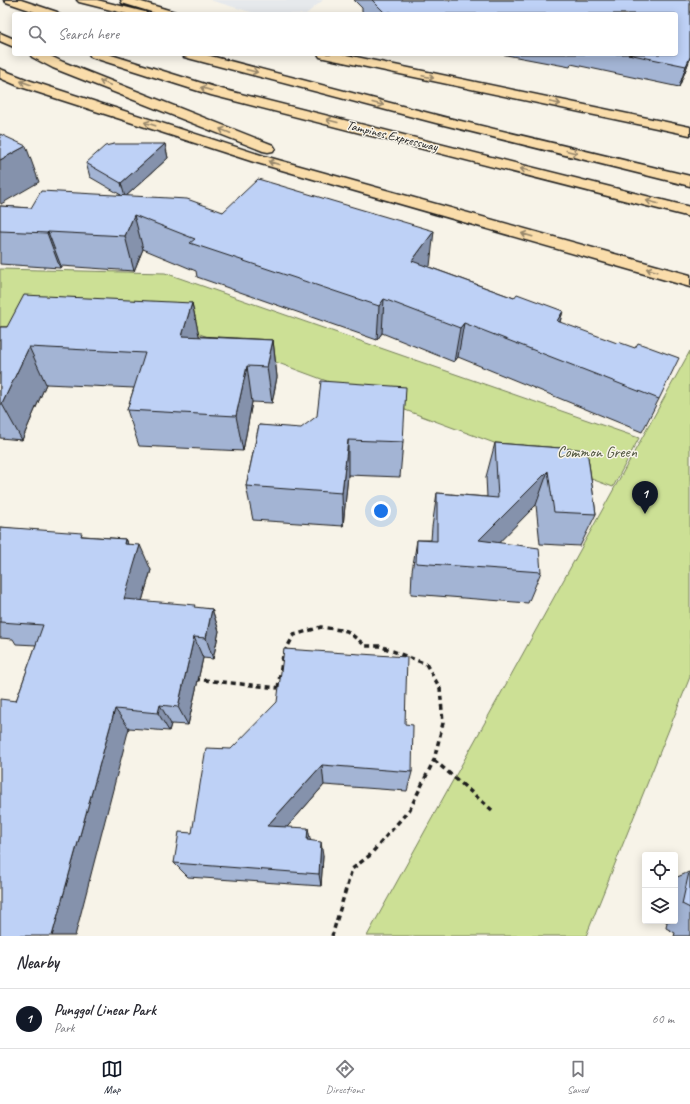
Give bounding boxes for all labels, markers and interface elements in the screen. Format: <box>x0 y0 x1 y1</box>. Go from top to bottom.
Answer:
search box <box>12 12 678 56</box>
icon: search <box>26 23 48 45</box>
text: Search here <box>58 25 119 44</box>
one-way arrow <box>246 68 259 76</box>
one-way arrow <box>421 73 434 81</box>
one-way arrow <box>21 79 33 87</box>
one-way arrow <box>99 79 111 87</box>
one-way arrow <box>200 85 213 92</box>
one-way arrow <box>548 100 561 108</box>
one-way arrow <box>371 101 384 108</box>
one-way arrow <box>326 117 339 125</box>
street label: Tampines Expressway <box>345 117 441 155</box>
one-way arrow <box>144 120 157 127</box>
one-way arrow <box>220 127 232 135</box>
one-way arrow <box>565 149 578 156</box>
one-way arrow <box>267 159 280 167</box>
one-way arrow <box>520 166 533 174</box>
one-way arrow <box>646 198 659 206</box>
one-way arrow <box>521 231 534 238</box>
one-way arrow <box>646 266 659 273</box>
park label: Common Green <box>557 442 638 462</box>
pin: 1 <box>632 481 658 514</box>
your location <box>371 501 391 521</box>
map controls <box>642 852 678 924</box>
button: locate <box>642 852 678 888</box>
button: layers <box>642 888 678 924</box>
text: Nearby <box>16 952 59 973</box>
text: Punggol Linear Park <box>54 1001 156 1020</box>
text: 1 <box>26 1011 32 1027</box>
text: 60 m <box>652 1011 674 1027</box>
text: Park <box>54 1020 75 1036</box>
tab: Map <box>101 1058 123 1096</box>
tab: Directions <box>326 1058 364 1096</box>
tab: Saved <box>567 1058 589 1096</box>

